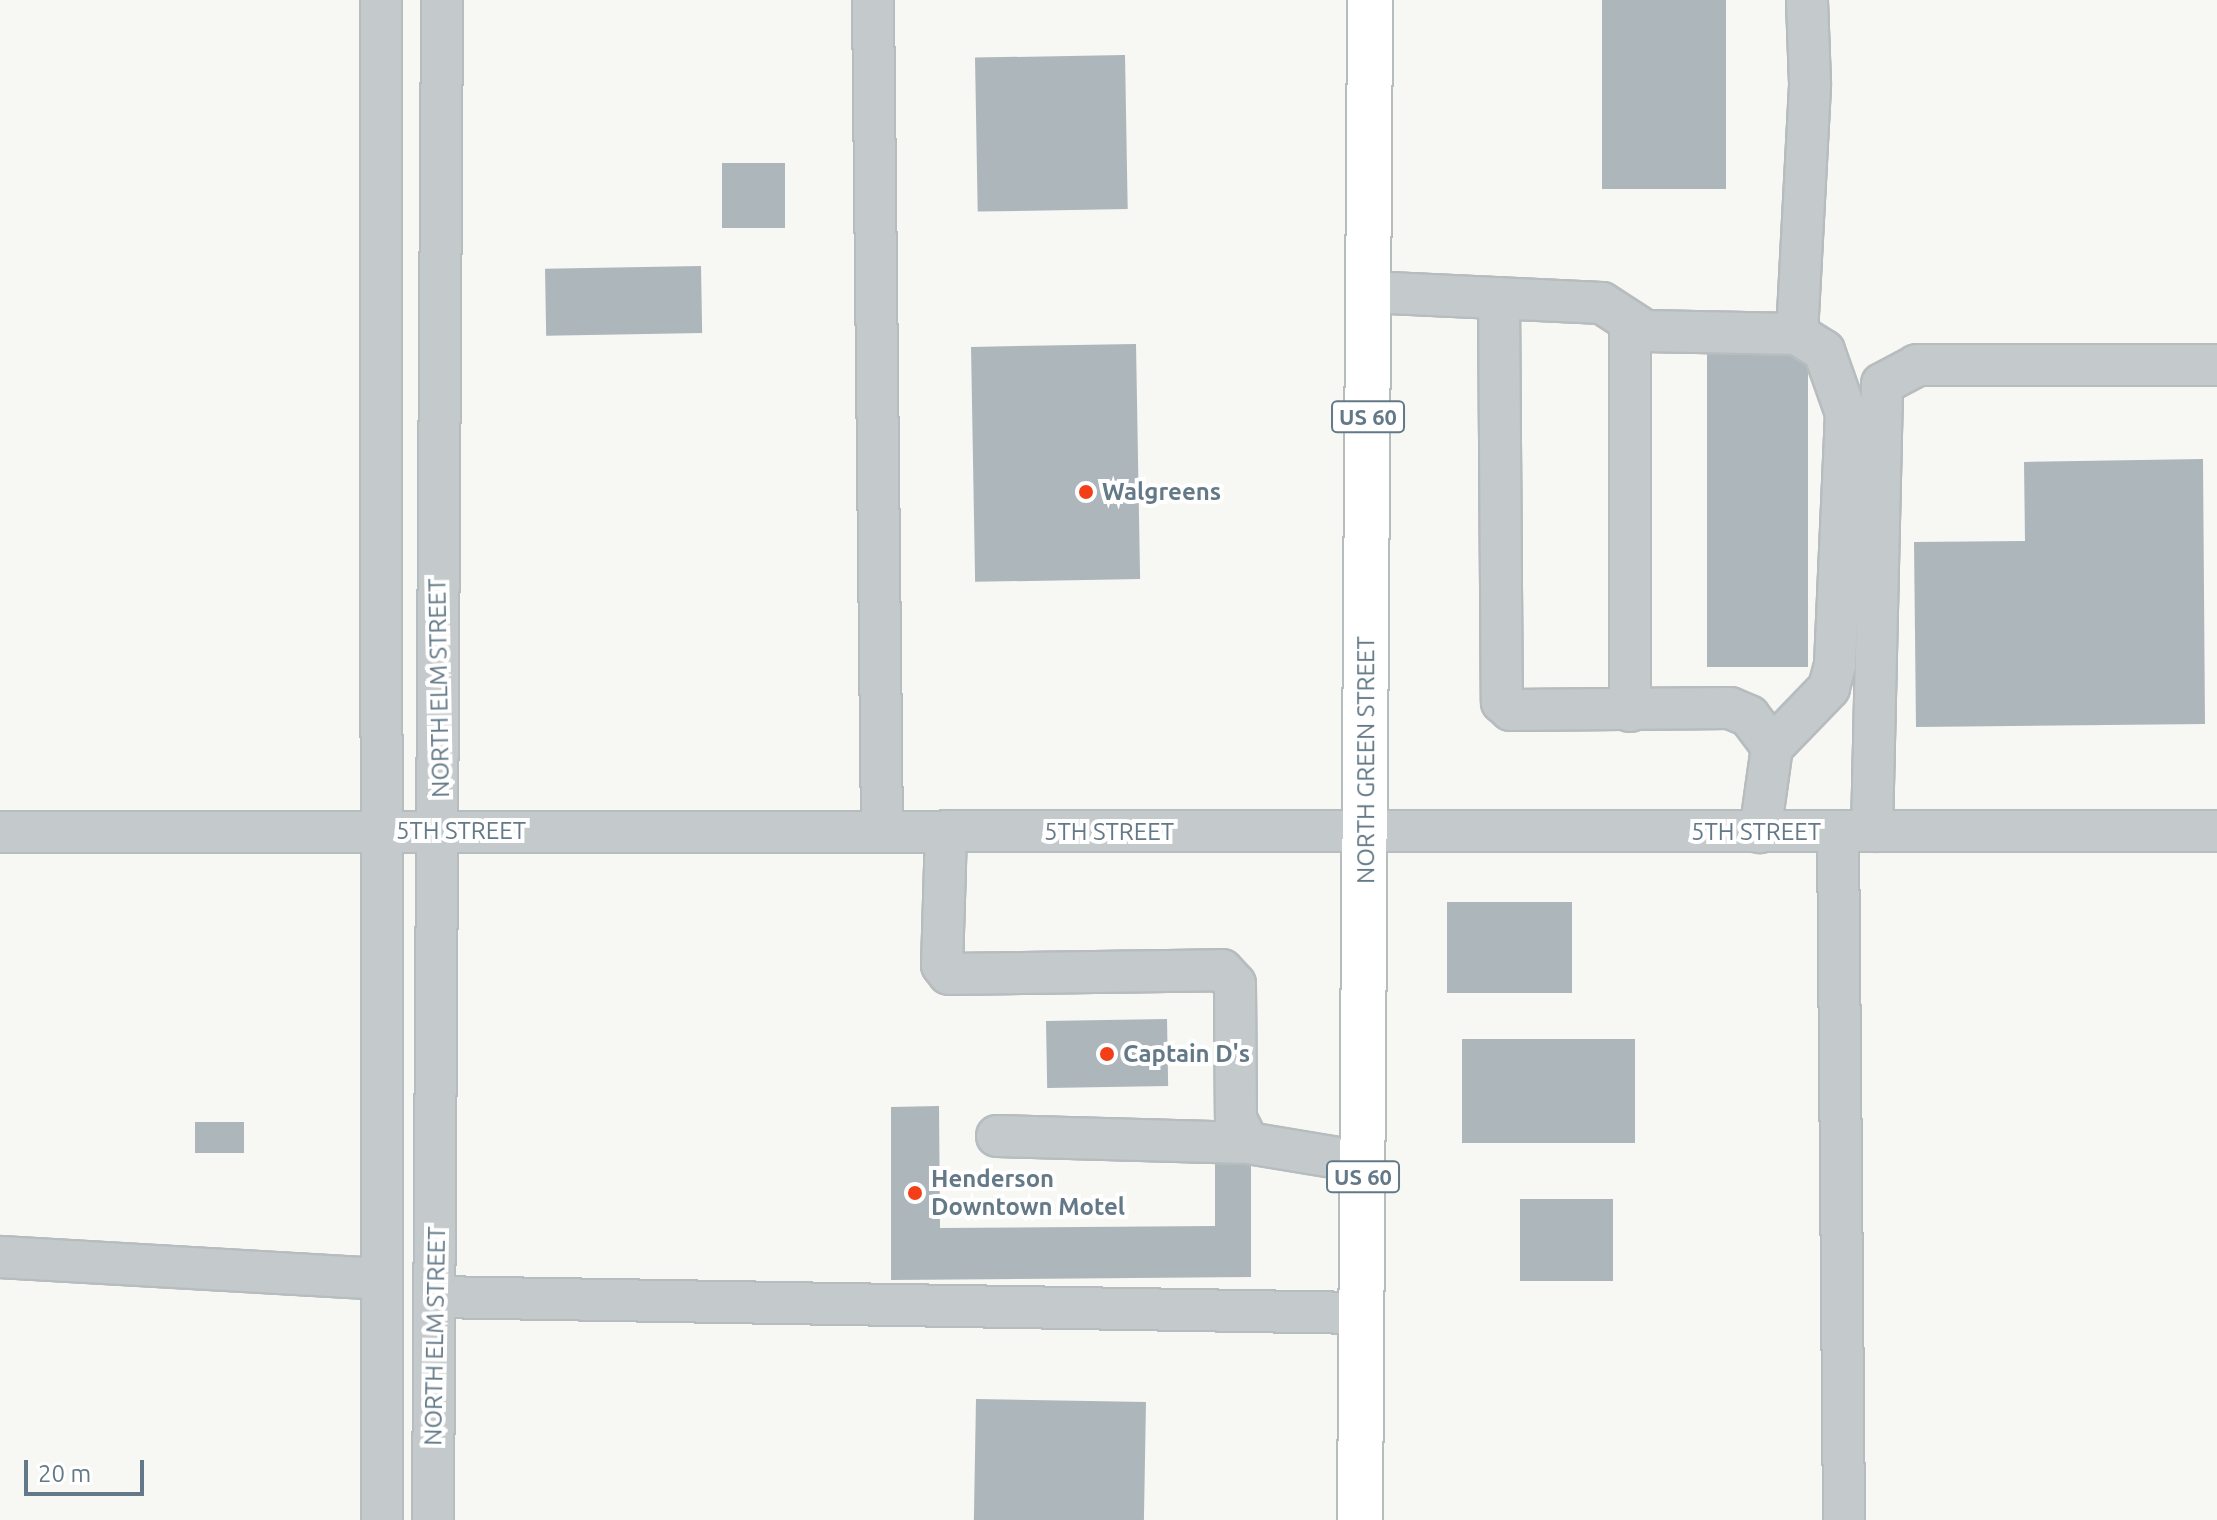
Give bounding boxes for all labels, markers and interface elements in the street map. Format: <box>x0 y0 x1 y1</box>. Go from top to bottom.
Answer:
road number: US 60 <box>1330 399 1406 435</box>
place label: Walgreens <box>1102 478 1221 506</box>
marker: Walgreens <box>1077 483 1095 501</box>
street label: NORTH ELM STREET <box>423 578 455 798</box>
street label: NORTH GREEN STREET <box>1352 636 1380 884</box>
street label: 5TH STREET <box>396 817 526 845</box>
street label: 5TH STREET <box>1044 818 1174 846</box>
street label: 5TH STREET <box>1691 818 1821 846</box>
place label: Captain D's <box>1123 1040 1250 1068</box>
marker: Captain D's <box>1098 1045 1116 1063</box>
road number: US 60 <box>1325 1159 1401 1195</box>
place label: Henderson Downtown Motel <box>931 1165 1125 1221</box>
marker: Henderson Downtown Motel <box>906 1184 924 1202</box>
street label: NORTH ELM STREET <box>419 1226 451 1446</box>
scale bar <box>28 1444 148 1494</box>
text: 20 m <box>38 1460 91 1487</box>

